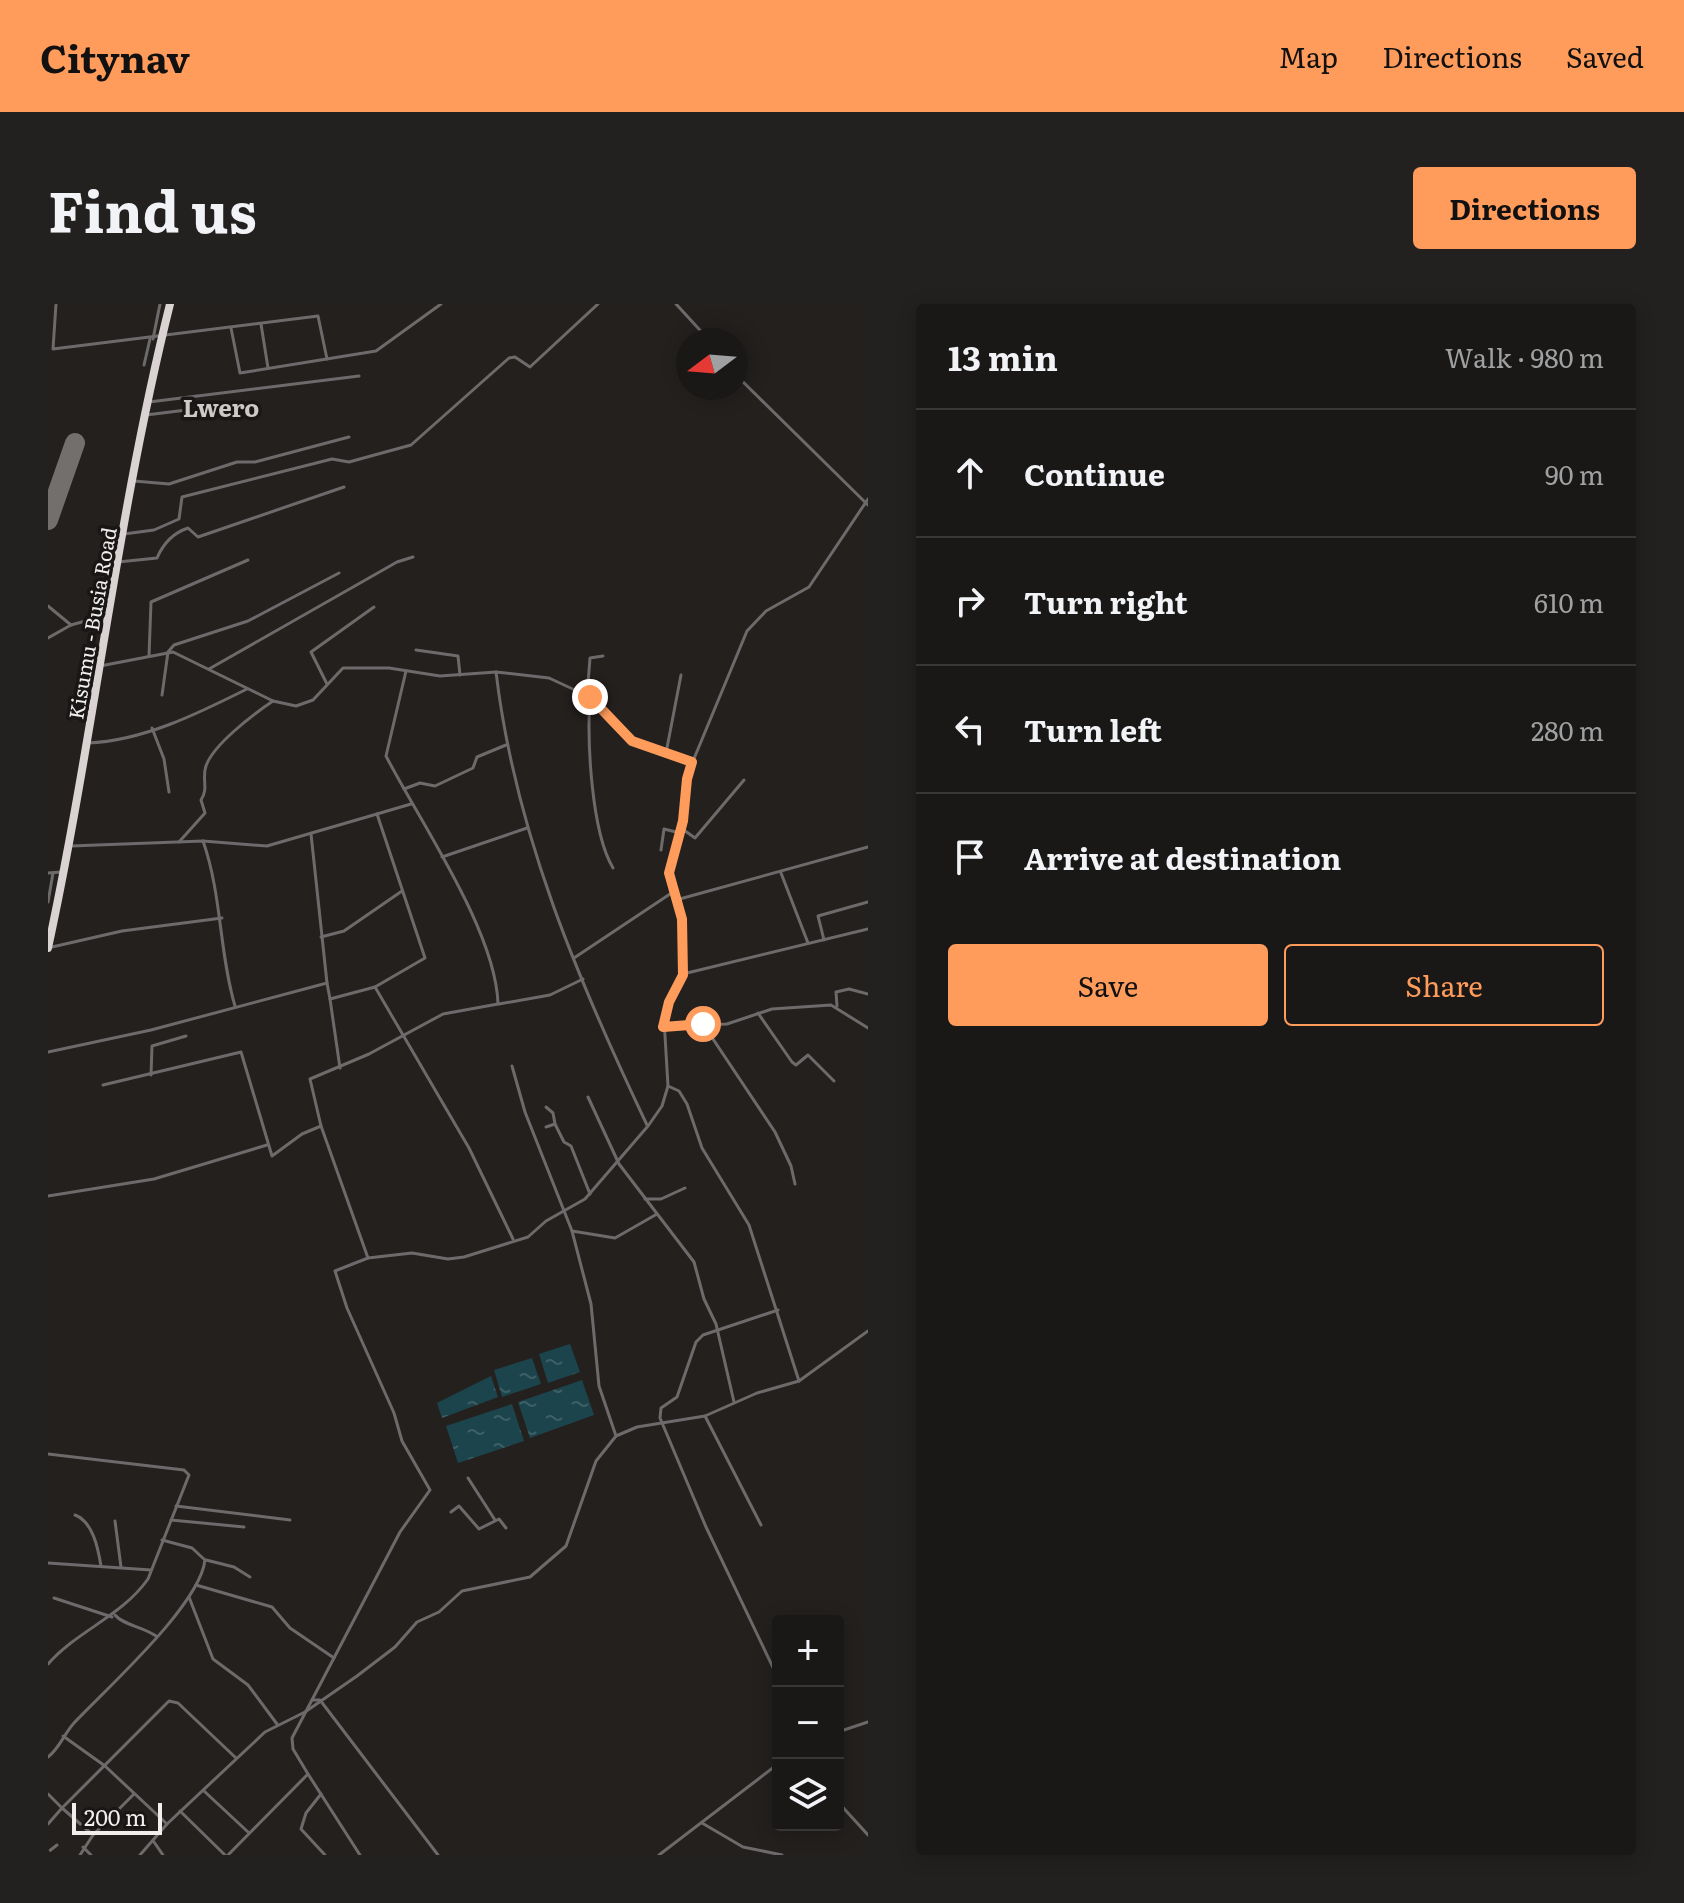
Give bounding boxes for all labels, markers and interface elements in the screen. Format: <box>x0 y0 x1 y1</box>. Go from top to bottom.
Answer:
text: Citynav <box>40 28 190 85</box>
text: Map <box>1279 35 1338 77</box>
text: Directions <box>1382 35 1522 77</box>
text: Saved <box>1566 35 1644 77</box>
text: Find us <box>48 167 257 250</box>
button: Directions <box>1413 167 1636 249</box>
north arrow <box>676 328 748 400</box>
text: 13 min <box>948 331 1058 381</box>
text: Walk · 980 m <box>1445 337 1604 376</box>
district label: Lwero <box>183 389 259 424</box>
icon: ahead <box>948 451 992 495</box>
text: Continue <box>1024 451 1165 495</box>
text: 90 m <box>1545 454 1604 493</box>
street label: Kisumu - Busia Road <box>59 524 123 722</box>
icon: right <box>948 579 992 623</box>
text: Turn right <box>1024 579 1188 623</box>
text: 610 m <box>1534 582 1604 621</box>
route end <box>572 679 608 715</box>
icon: left <box>948 707 992 751</box>
text: Turn left <box>1024 707 1162 751</box>
text: 280 m <box>1531 710 1604 749</box>
icon: arrive <box>948 835 992 879</box>
text: Arrive at destination <box>1024 835 1341 879</box>
button: Save <box>948 944 1268 1026</box>
button: Share <box>1284 944 1604 1026</box>
route start <box>685 1006 721 1042</box>
map controls <box>772 1615 844 1831</box>
button: + <box>772 1615 844 1687</box>
button: − <box>772 1687 844 1759</box>
button: layers <box>772 1759 844 1831</box>
scale bar <box>72 1799 162 1835</box>
text: 200 m <box>84 1800 146 1833</box>

